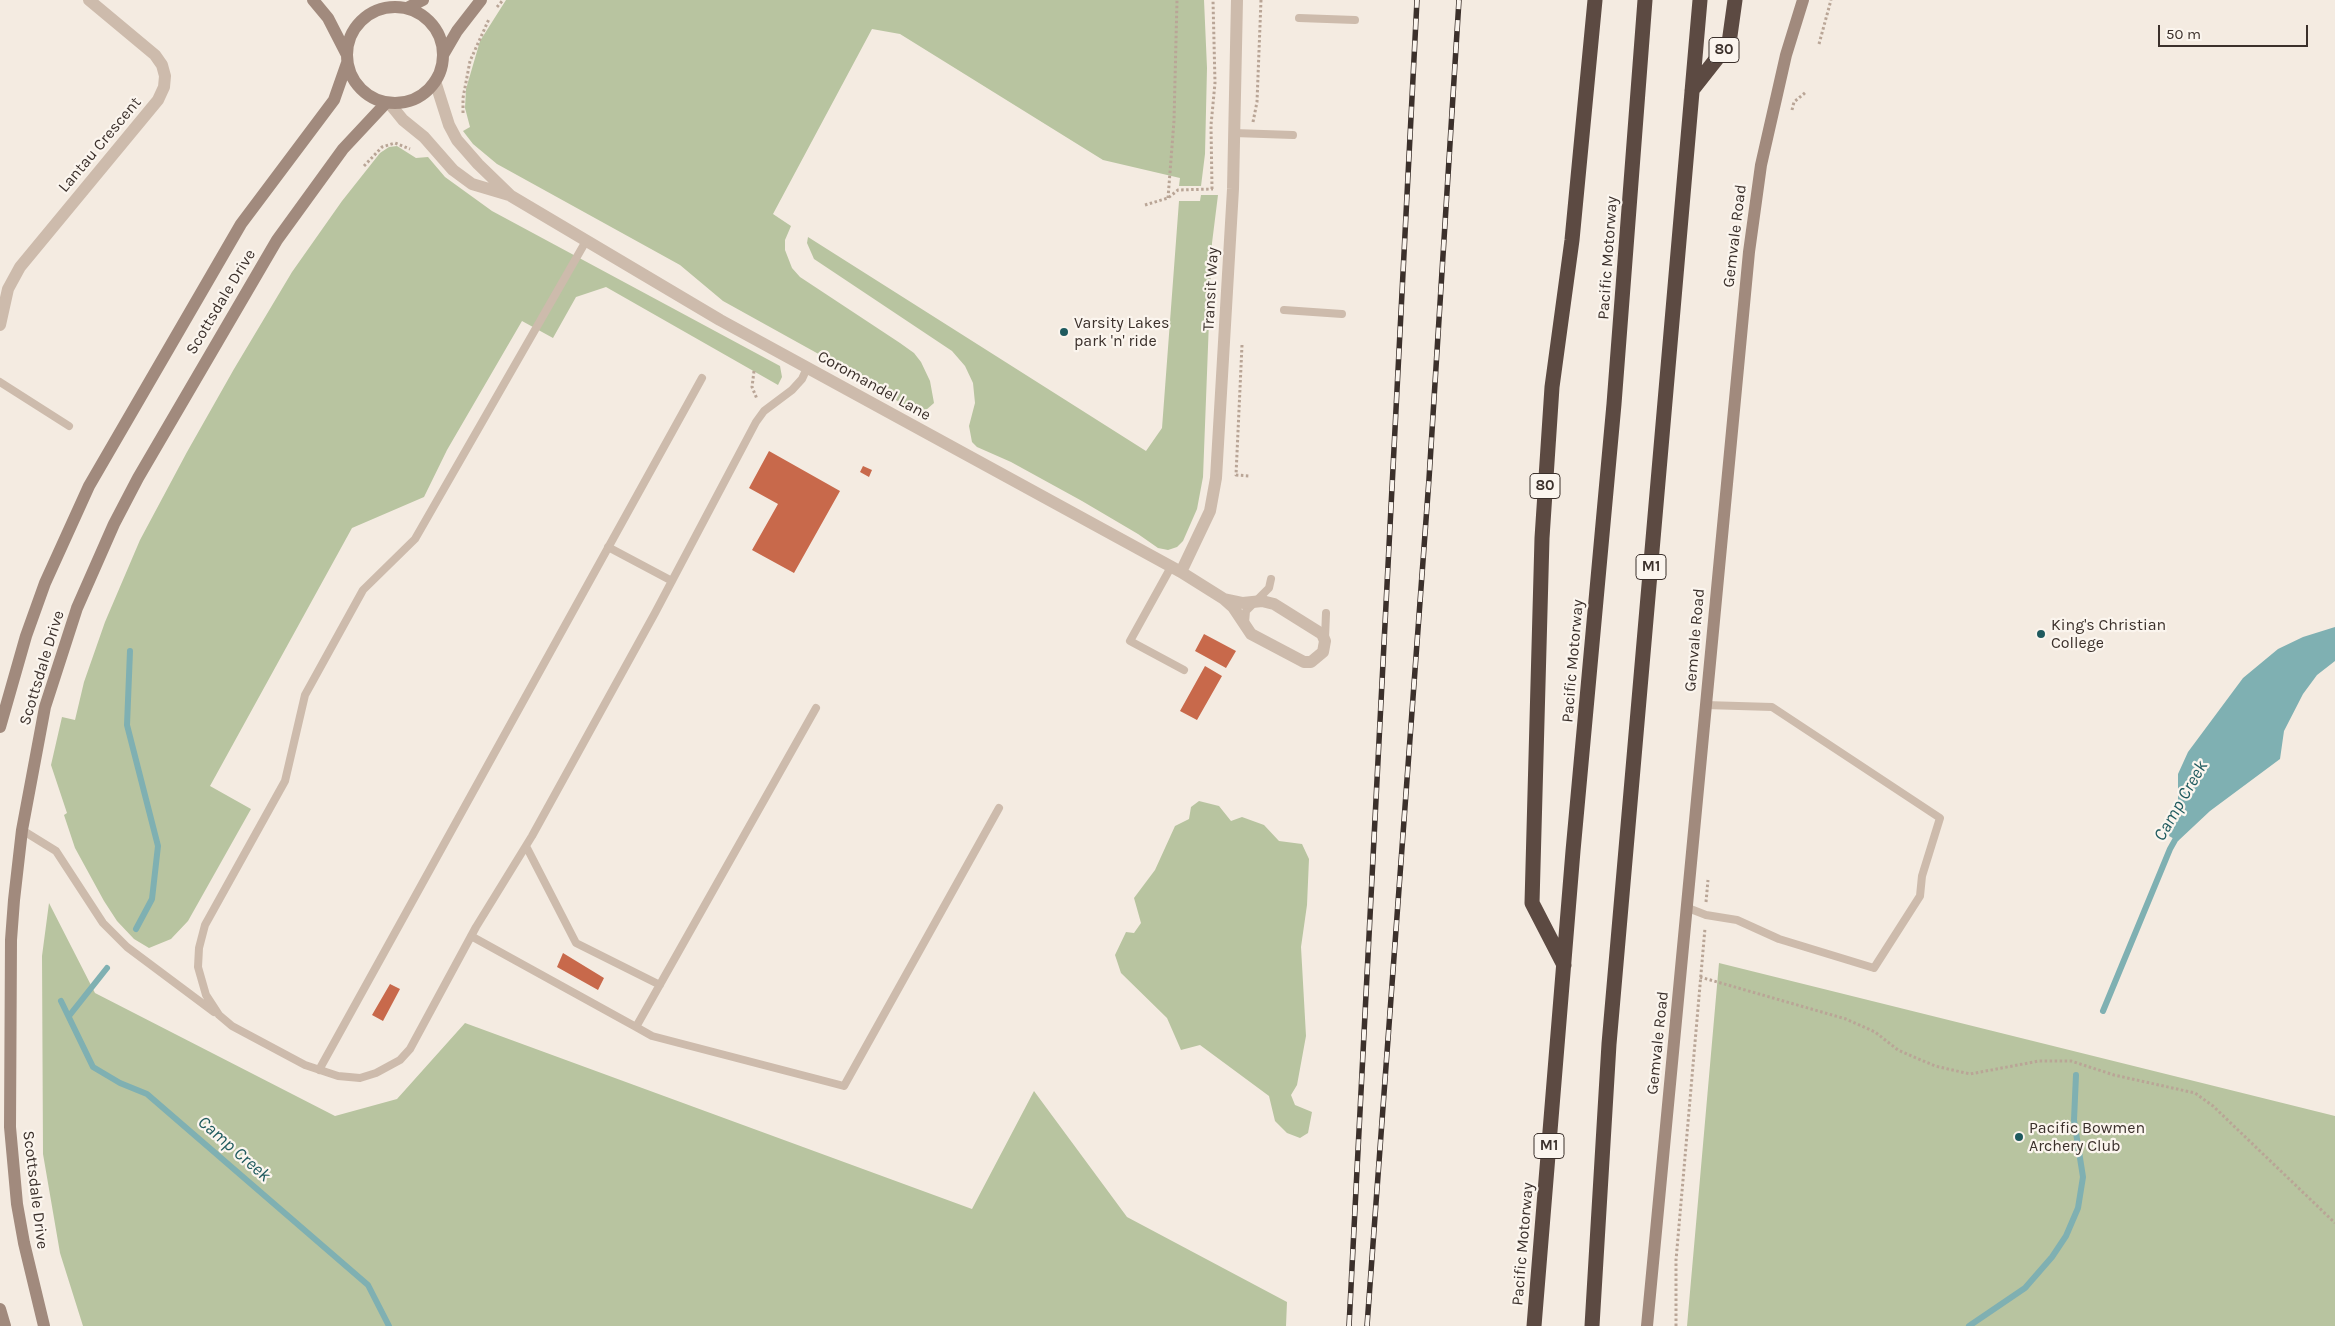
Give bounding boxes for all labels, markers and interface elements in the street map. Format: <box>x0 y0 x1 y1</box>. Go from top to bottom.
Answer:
scale bar <box>2160 15 2310 47</box>
text: 50 m <box>2166 25 2201 43</box>
road number: 80 <box>1709 38 1739 62</box>
street label: Lantau Crescent <box>55 93 145 197</box>
street label: Gemvale Road <box>1719 183 1751 289</box>
street label: Pacific Motorway <box>1594 196 1622 320</box>
street label: Scottsdale Drive <box>182 246 260 358</box>
street label: Transit Way <box>1199 246 1223 332</box>
place label: Varsity Lakes park 'n' ride <box>1074 313 1169 351</box>
marker: Varsity Lakes park 'n' ride <box>1058 326 1070 338</box>
street label: Coromandel Lane <box>814 347 934 425</box>
road number: 80 <box>1530 474 1560 498</box>
road number: M1 <box>1636 554 1666 580</box>
street label: Gemvale Road <box>1681 588 1709 692</box>
street label: Pacific Motorway <box>1558 599 1588 723</box>
street label: Scottsdale Drive <box>15 608 69 728</box>
place label: King's Christian College <box>2051 615 2166 653</box>
marker: King's Christian College <box>2035 628 2047 640</box>
water label: Camp Creek <box>2149 757 2213 845</box>
street label: Gemvale Road <box>1643 990 1673 1096</box>
water label: Camp Creek <box>193 1111 275 1187</box>
place label: Pacific Bowmen Archery Club <box>2029 1118 2145 1156</box>
street label: Scottsdale Drive <box>18 1130 52 1250</box>
marker: Pacific Bowmen Archery Club <box>2013 1131 2025 1143</box>
road number: M1 <box>1534 1134 1564 1158</box>
street label: Pacific Motorway <box>1508 1182 1538 1306</box>

